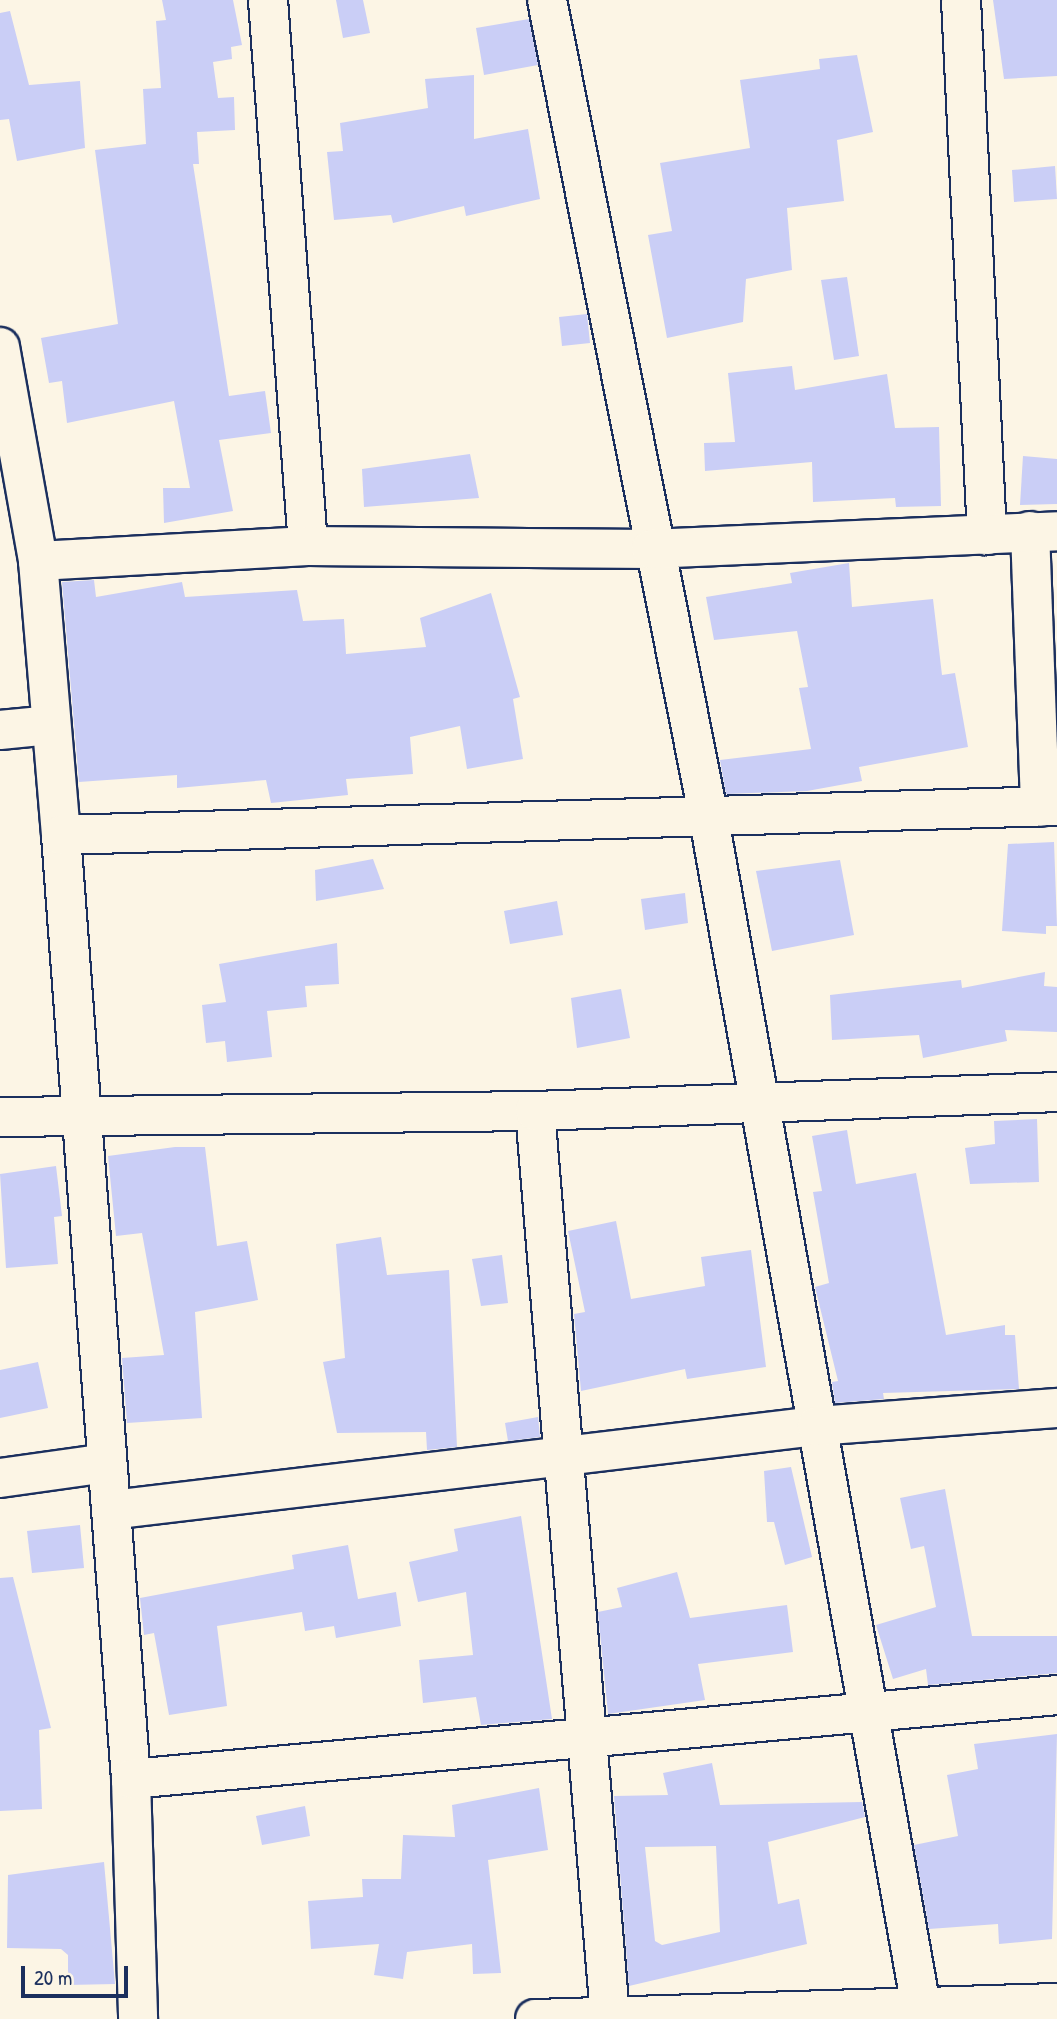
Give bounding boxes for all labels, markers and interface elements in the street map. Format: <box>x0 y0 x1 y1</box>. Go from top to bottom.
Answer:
scale bar <box>24 1952 131 1996</box>
text: 20 m <box>34 1963 72 1992</box>

